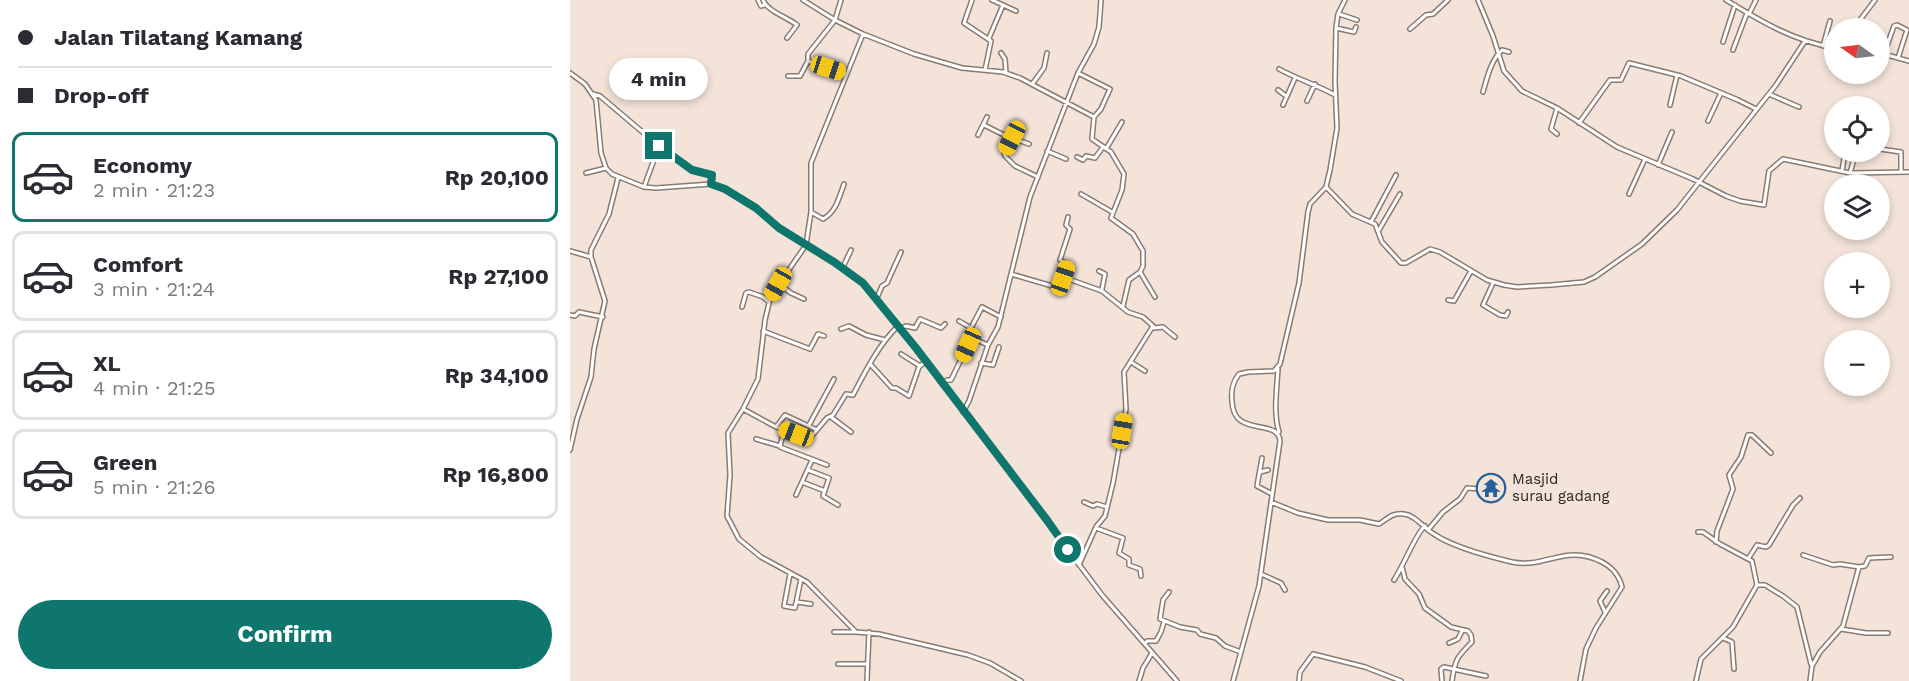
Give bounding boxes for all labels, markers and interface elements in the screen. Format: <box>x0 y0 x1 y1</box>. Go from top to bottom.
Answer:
north arrow <box>1824 18 1890 84</box>
map controls <box>1824 18 1890 396</box>
text: Jalan Tilatang Kamang <box>54 25 302 50</box>
car <box>808 54 848 82</box>
callout: 4 min <box>610 59 708 101</box>
text: 4 min <box>631 67 686 91</box>
text: Drop-off <box>54 83 149 108</box>
button: locate <box>1824 96 1890 162</box>
car <box>996 118 1028 158</box>
route end <box>645 132 672 159</box>
icon: car <box>21 150 75 204</box>
text: Economy <box>93 153 192 178</box>
text: Rp 20,100 <box>445 165 549 190</box>
button: layers <box>1824 174 1890 240</box>
text: 2 min · 21:23 <box>93 178 215 202</box>
icon: car <box>21 249 75 303</box>
text: Comfort <box>93 252 183 277</box>
button: + <box>1824 252 1890 318</box>
car <box>1049 258 1077 298</box>
text: Rp 27,100 <box>448 264 549 289</box>
car <box>761 264 795 304</box>
text: 3 min · 21:24 <box>93 277 215 301</box>
car <box>952 325 984 365</box>
button: − <box>1824 330 1890 396</box>
icon: car <box>21 348 75 402</box>
text: XL <box>93 351 121 376</box>
text: Rp 34,100 <box>445 363 549 388</box>
text: 4 min · 21:25 <box>93 376 216 400</box>
car <box>1110 412 1134 450</box>
car <box>776 419 816 449</box>
icon: car <box>21 447 75 501</box>
text: Green <box>93 450 157 475</box>
text: Rp 16,800 <box>442 462 549 487</box>
place label: Masjid surau gadang <box>1512 470 1610 505</box>
temple icon: Masjid surau gadang <box>1475 472 1507 504</box>
text: 5 min · 21:26 <box>93 475 216 499</box>
route start <box>1054 536 1081 563</box>
button: Confirm <box>18 600 552 669</box>

